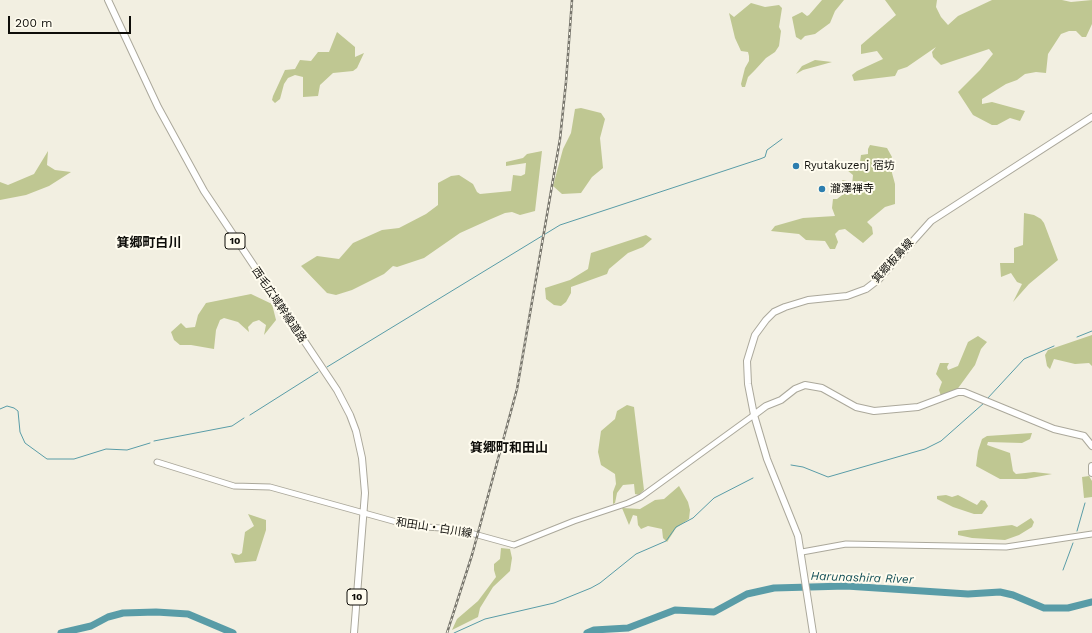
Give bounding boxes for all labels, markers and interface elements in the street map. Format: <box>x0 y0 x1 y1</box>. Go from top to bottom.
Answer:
scale bar <box>10 8 133 34</box>
text: 200 m <box>15 16 52 30</box>
place label: Ryutakuzenj 宿坊 <box>804 159 895 173</box>
marker: Ryutakuzenj 宿坊 <box>791 161 801 171</box>
place label: 瀧澤禅寺 <box>830 182 874 196</box>
marker: 瀧澤禅寺 <box>817 184 827 194</box>
road number: 10 <box>225 233 245 249</box>
district label: 箕郷町白川 <box>117 235 181 251</box>
street label: 箕郷板鼻線 <box>870 236 916 286</box>
street label: 西毛広域幹線道路 <box>249 265 309 345</box>
district label: 箕郷町和田山 <box>470 440 548 456</box>
street label: 和田山・白川線 <box>395 515 473 541</box>
water label: Harunashira River <box>810 569 914 587</box>
road number: 10 <box>347 589 367 605</box>

